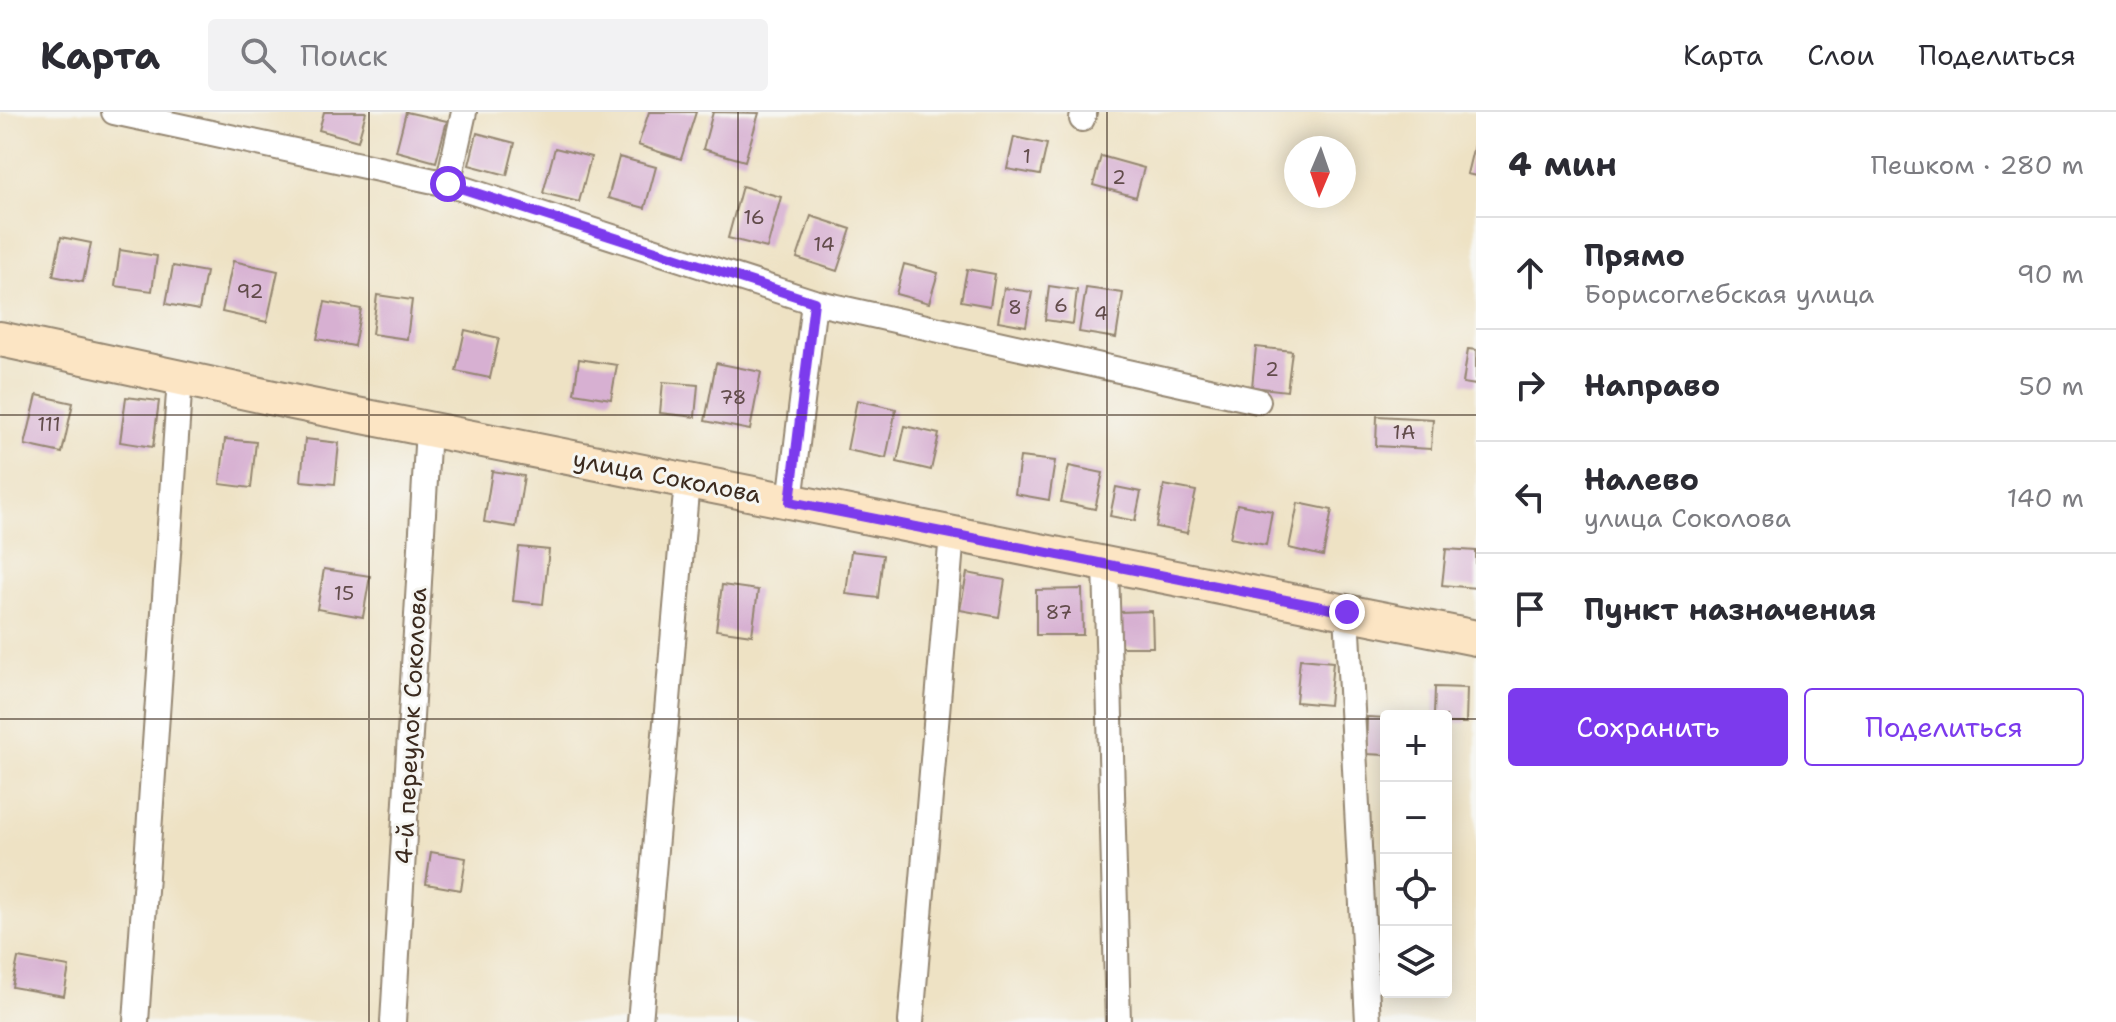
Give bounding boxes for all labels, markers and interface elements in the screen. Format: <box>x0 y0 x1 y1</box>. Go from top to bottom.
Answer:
search box <box>208 19 768 91</box>
text: Карта <box>40 30 160 81</box>
icon: search <box>236 33 280 77</box>
text: Поиск <box>300 35 388 76</box>
text: Карта <box>1683 36 1763 74</box>
text: Слои <box>1807 36 1874 74</box>
text: Поделиться <box>1918 36 2076 74</box>
north arrow <box>1284 136 1356 208</box>
text: 4 мин <box>1508 141 1617 187</box>
house number: 1 <box>1023 143 1031 169</box>
text: Пешком · 280 m <box>1871 147 2084 182</box>
house number: 2 <box>1112 164 1126 190</box>
route start <box>430 166 466 202</box>
house number: 16 <box>743 204 765 230</box>
house number: 14 <box>813 231 835 257</box>
text: Прямо <box>1584 235 1685 276</box>
icon: ahead <box>1508 251 1552 295</box>
text: 90 m <box>2017 256 2084 291</box>
text: Борисоглебская улица <box>1584 276 1874 311</box>
house number: 92 <box>237 278 264 304</box>
house number: 6 <box>1054 292 1068 318</box>
house number: 8 <box>1008 294 1022 320</box>
house number: 4 <box>1094 300 1108 326</box>
house number: 2 <box>1265 356 1279 382</box>
icon: right <box>1508 363 1552 407</box>
text: Направо <box>1584 365 1720 406</box>
text: 50 m <box>2019 368 2084 403</box>
house number: 78 <box>719 384 747 410</box>
house number: 111 <box>37 411 61 437</box>
house number: 1А <box>1393 419 1415 445</box>
street label: улица Соколова <box>570 443 764 511</box>
text: Налево <box>1584 459 1699 500</box>
icon: left <box>1508 475 1552 519</box>
text: 140 m <box>2007 480 2084 515</box>
text: улица Соколова <box>1584 500 1791 535</box>
house number: 15 <box>334 580 354 606</box>
street label: 4-й переулок Соколова <box>388 587 434 865</box>
icon: arrive <box>1508 587 1552 631</box>
text: Пункт назначения <box>1584 589 1876 630</box>
route end <box>1329 594 1365 630</box>
house number: 87 <box>1046 599 1072 625</box>
button: Сохранить <box>1508 688 1788 766</box>
button: Поделиться <box>1804 688 2084 766</box>
map controls <box>1380 710 1452 998</box>
button: + <box>1380 710 1452 782</box>
button: − <box>1380 782 1452 854</box>
button: locate <box>1380 854 1452 926</box>
button: layers <box>1380 926 1452 998</box>

